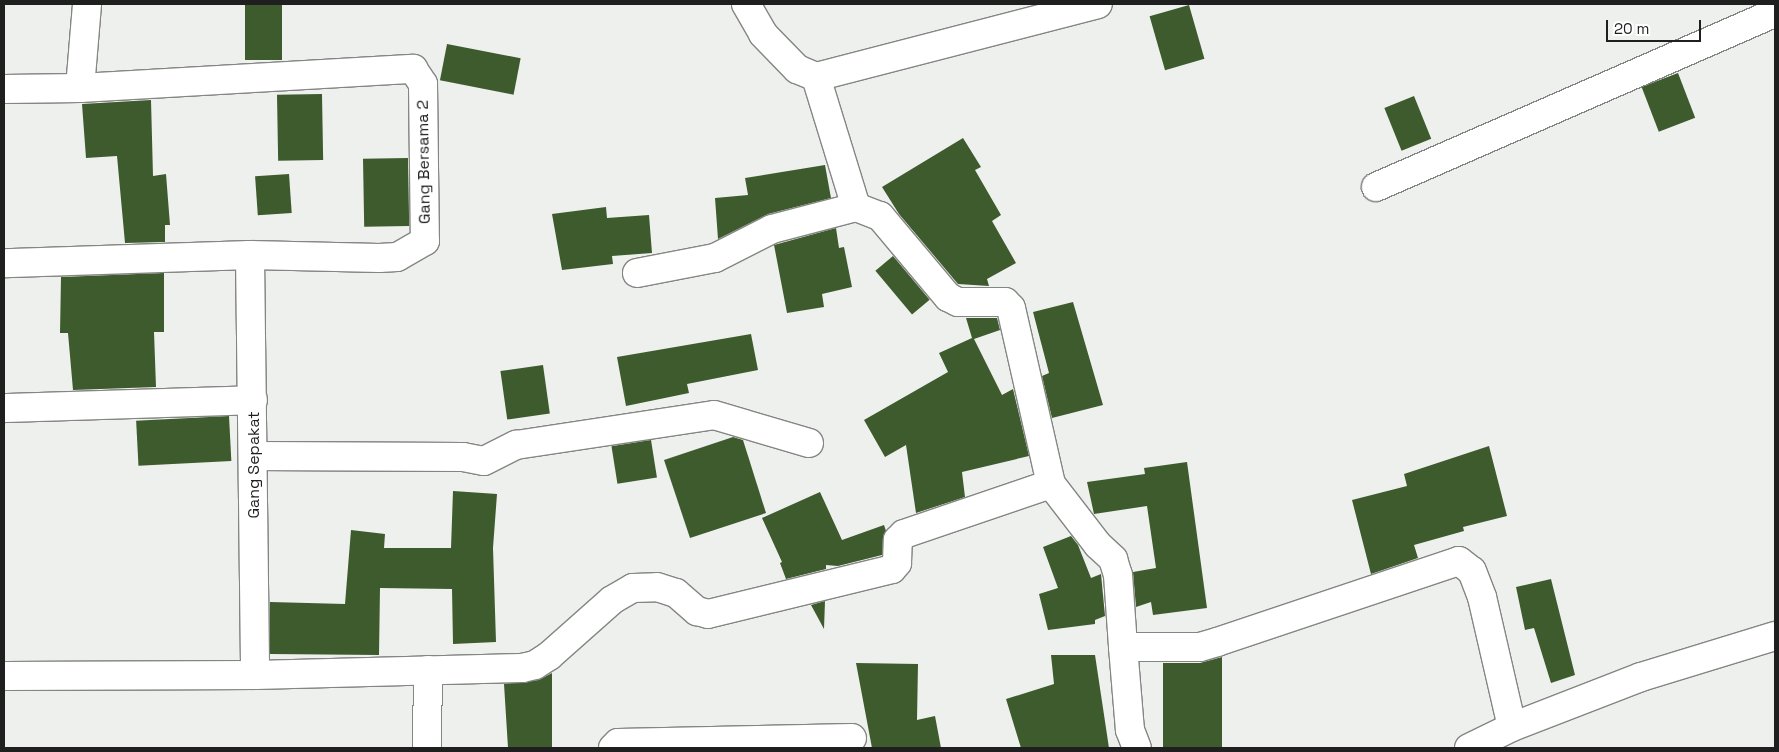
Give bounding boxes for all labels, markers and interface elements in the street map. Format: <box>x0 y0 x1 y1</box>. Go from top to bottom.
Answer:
scale bar <box>1609 10 1704 42</box>
text: 20 m <box>1614 19 1649 38</box>
street label: Gang Bersama 2 <box>413 100 435 224</box>
street label: Gang Sepakat <box>244 411 264 519</box>

